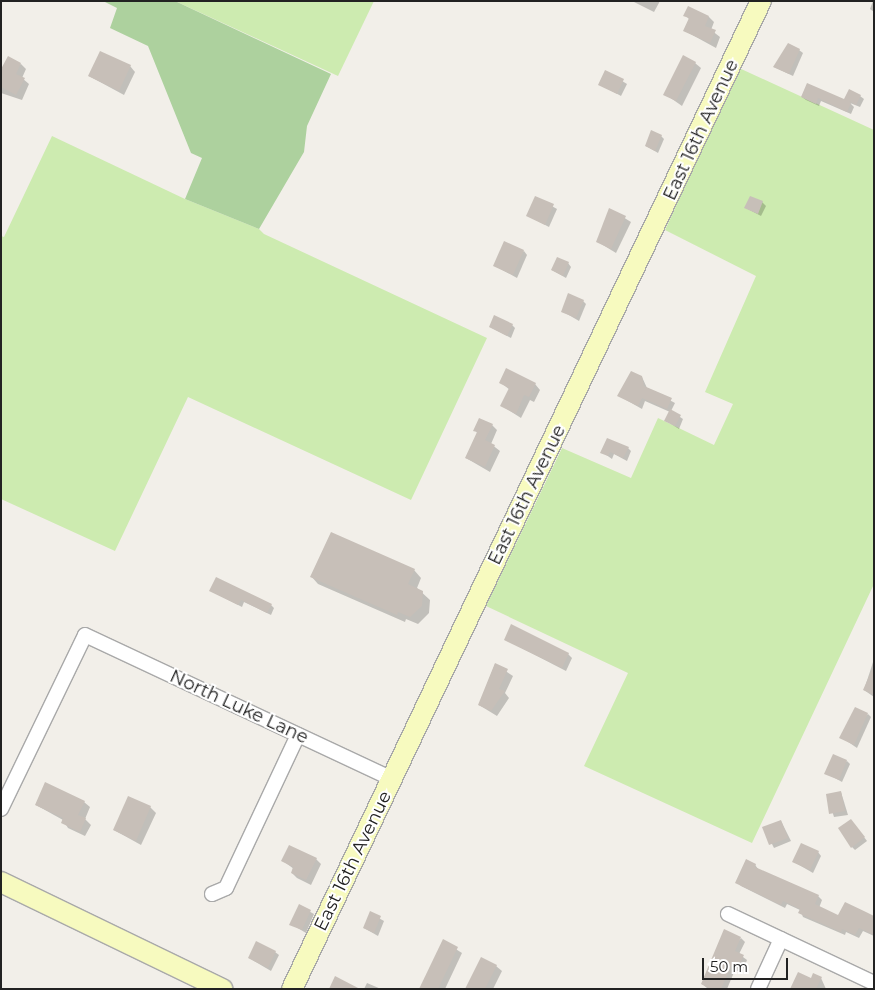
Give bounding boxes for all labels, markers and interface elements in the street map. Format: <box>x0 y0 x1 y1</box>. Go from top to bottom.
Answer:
street label: East 16th Avenue <box>659 56 743 204</box>
street label: East 16th Avenue <box>484 422 570 568</box>
street label: North Luke Lane <box>166 665 312 749</box>
street label: East 16th Avenue <box>310 788 396 934</box>
scale bar <box>705 948 791 980</box>
text: 50 m <box>710 957 748 976</box>

